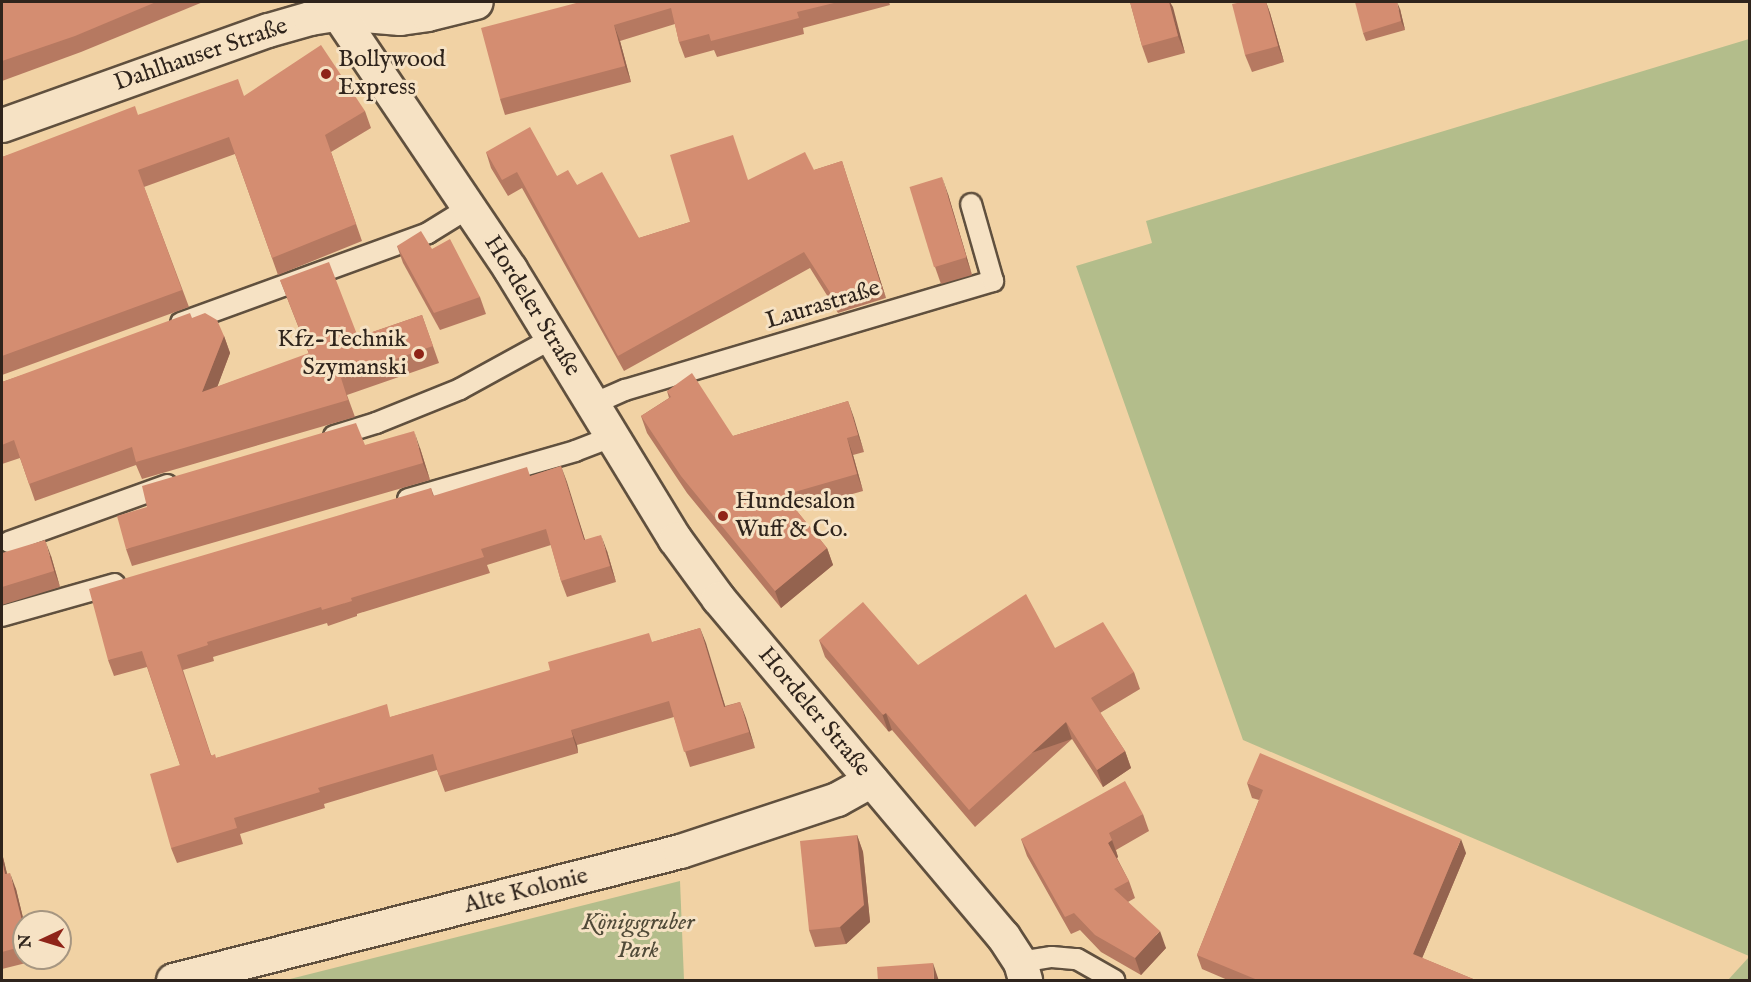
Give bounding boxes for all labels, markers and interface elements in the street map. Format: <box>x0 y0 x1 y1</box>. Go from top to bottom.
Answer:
street label: Dahlhauser Straße <box>111 12 291 98</box>
place label: Bollywood Express <box>338 46 446 102</box>
marker: Bollywood Express <box>319 67 333 81</box>
street label: Hordeler Straße <box>477 230 587 382</box>
street label: Laurastraße <box>762 274 884 336</box>
place label: Kfz-Technik Szymanski <box>277 326 407 382</box>
marker: Kfz-Technik Szymanski <box>412 347 426 361</box>
place label: Hundesalon Wuff & Co. <box>735 488 855 544</box>
marker: Hundesalon Wuff & Co. <box>716 509 730 523</box>
street label: Hordeler Straße <box>751 641 877 783</box>
street label: Alte Kolonie <box>461 862 591 920</box>
park label: Königsgruber Park <box>582 909 694 965</box>
north arrow <box>12 910 72 970</box>
text: N <box>16 934 36 949</box>

